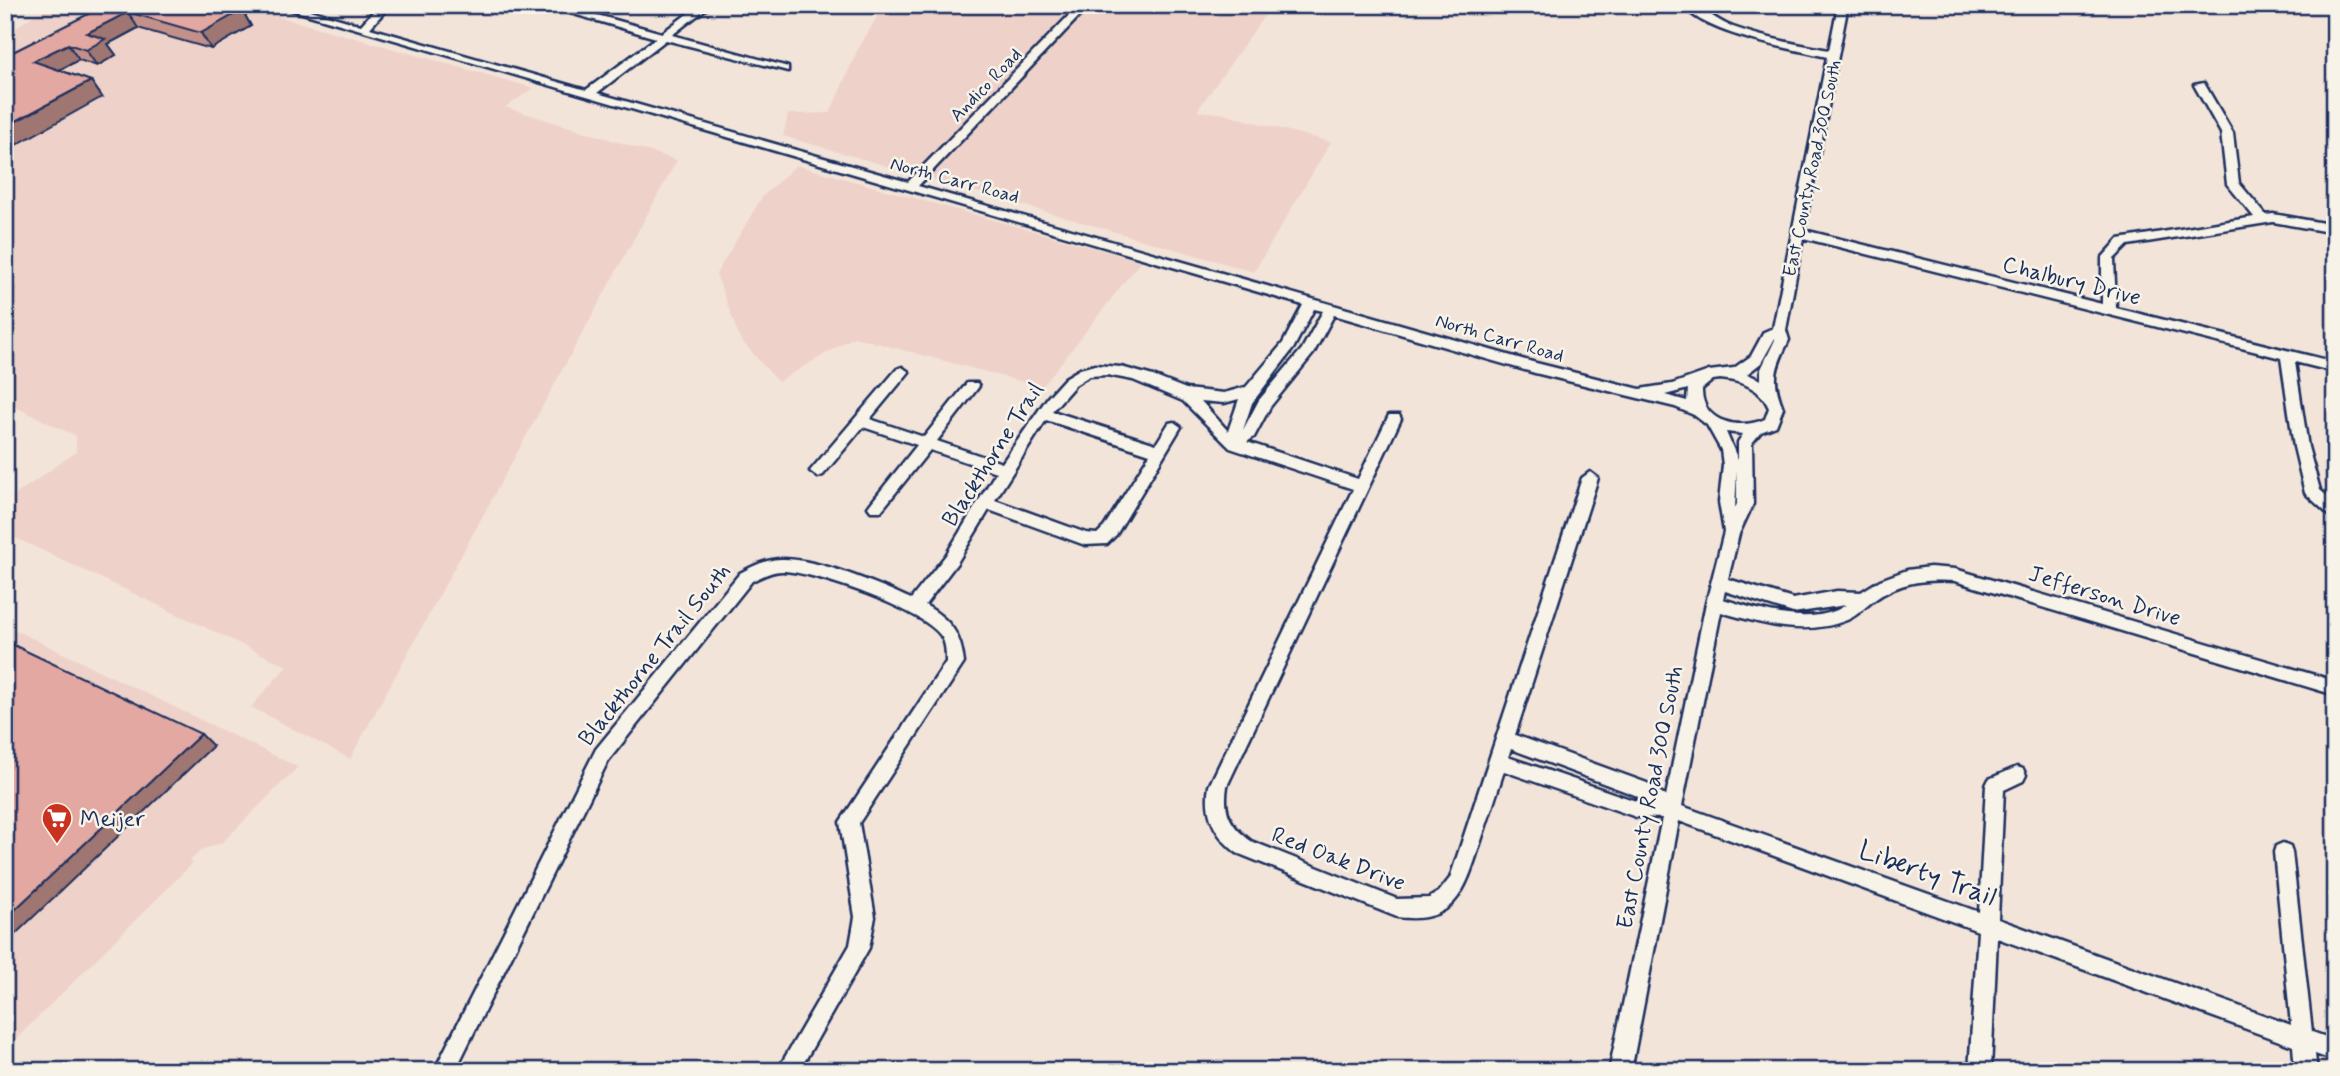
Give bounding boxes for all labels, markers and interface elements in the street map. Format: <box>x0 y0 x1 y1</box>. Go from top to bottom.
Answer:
street label: Andico Road <box>944 43 1028 128</box>
street label: East County Road 300 South <box>1777 58 1849 279</box>
street label: North Carr Road <box>887 151 1022 210</box>
street label: Chalbury Drive <box>1999 250 2144 314</box>
street label: North Carr Road <box>1433 308 1567 369</box>
street label: Blackthorne Trail <box>936 377 1052 533</box>
street label: Blackthorne Trail South <box>573 558 739 753</box>
street label: Jefferson Drive <box>2025 560 2184 634</box>
street label: East County Road 300 South <box>1611 663 1691 932</box>
supermarket icon: Meijer <box>40 801 74 845</box>
place label: Meijer <box>80 805 145 835</box>
street label: Red Oak Drive <box>1267 821 1410 899</box>
street label: Liberty Trail <box>1853 832 2001 916</box>

